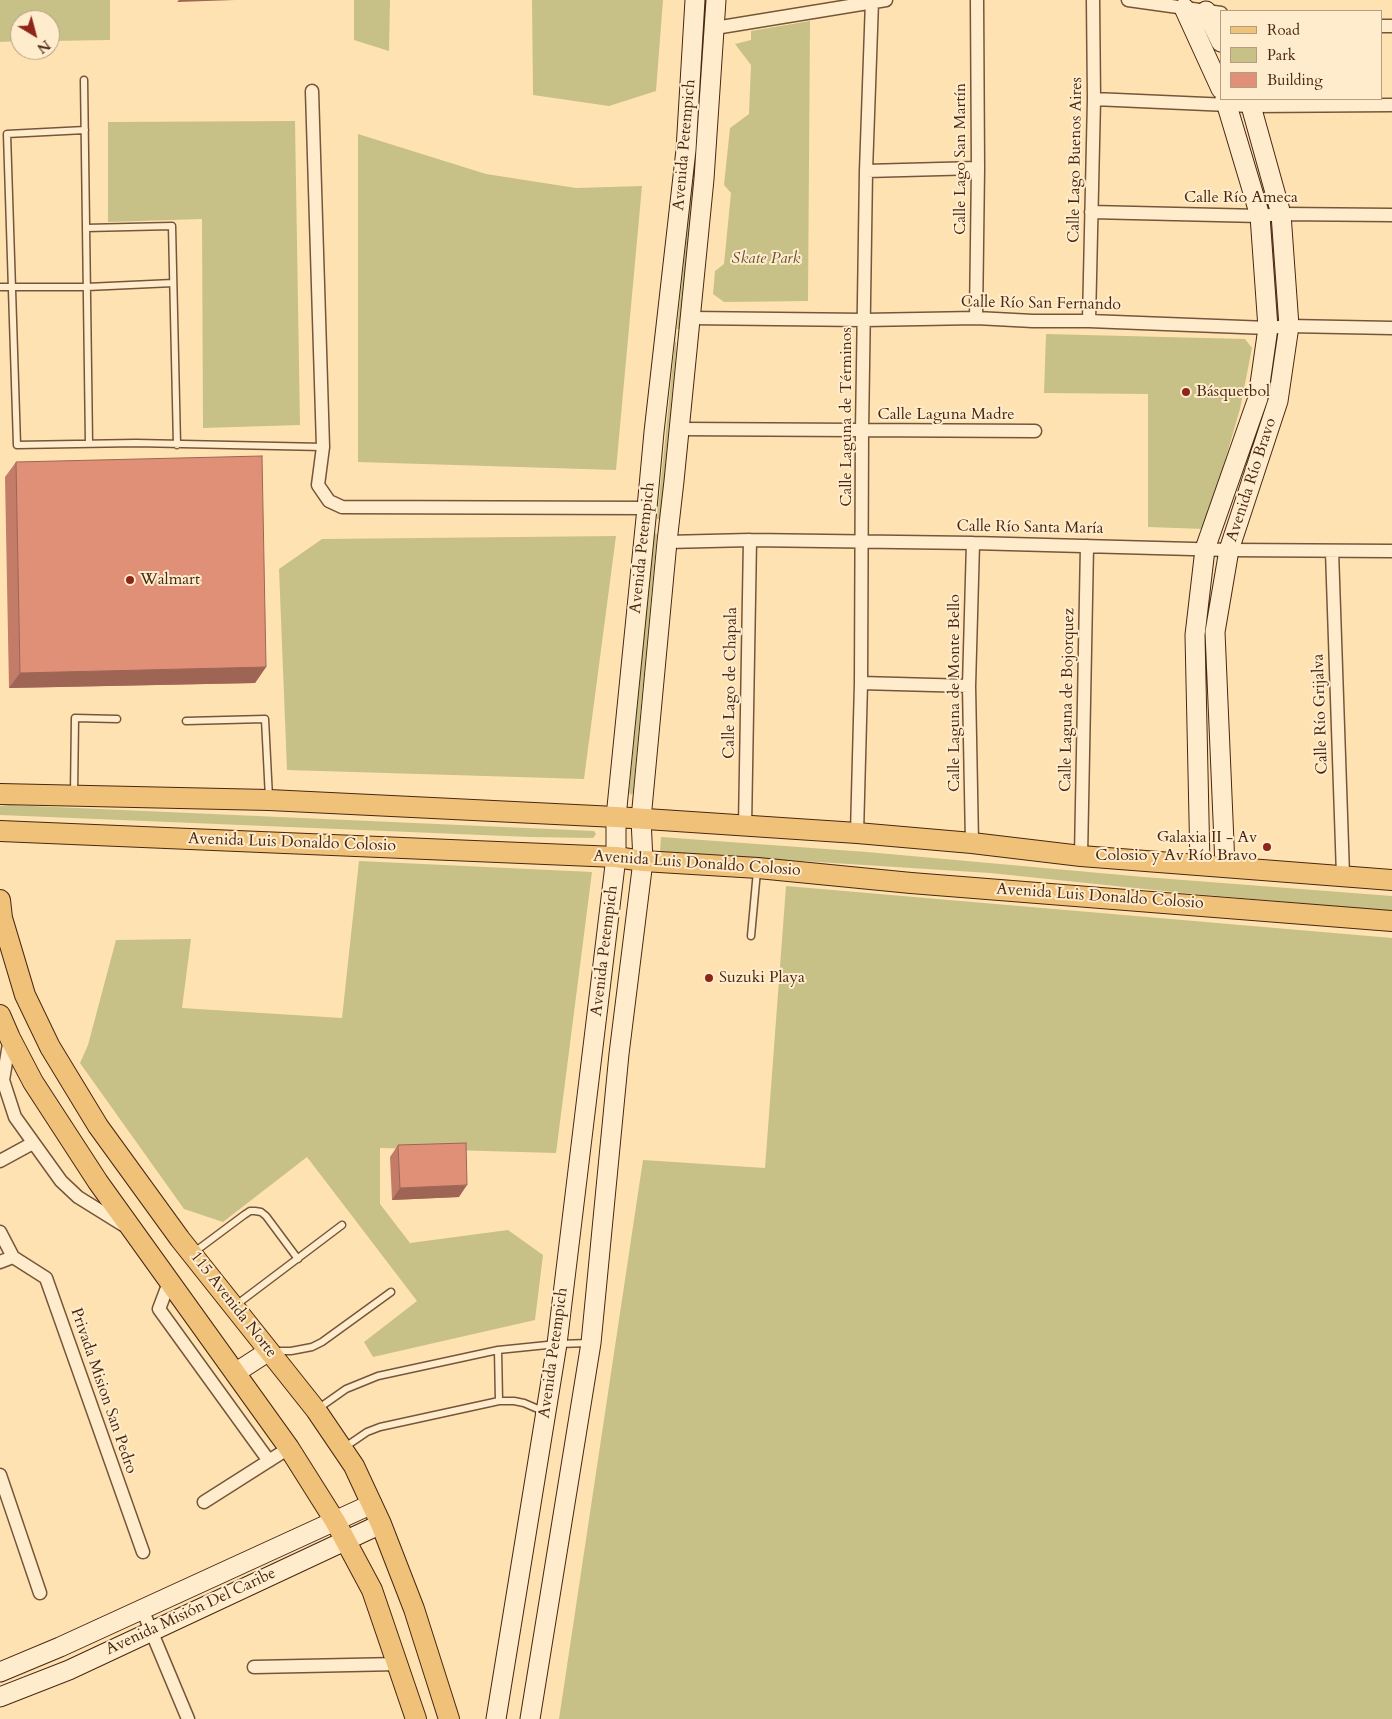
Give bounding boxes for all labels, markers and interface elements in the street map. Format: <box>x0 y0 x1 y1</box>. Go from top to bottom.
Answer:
north arrow <box>10 10 60 60</box>
legend <box>1220 10 1382 100</box>
text: Road <box>1267 20 1300 40</box>
text: N <box>33 35 54 58</box>
text: Park <box>1267 45 1296 65</box>
text: Building <box>1267 70 1323 90</box>
street label: Calle Lago Buenos Aires <box>1065 77 1087 243</box>
street label: Avenida Petempich <box>670 79 700 211</box>
street label: Calle Lago San Martín <box>951 83 971 235</box>
street label: Calle Río Ameca <box>1184 188 1298 208</box>
park label: Skate Park <box>732 249 800 269</box>
street label: Calle Río San Fernando <box>961 293 1121 315</box>
street label: Calle Laguna de Términos <box>837 327 857 507</box>
place label: Básquetbol <box>1196 382 1270 402</box>
marker: Básquetbol <box>1180 386 1192 398</box>
street label: Calle Laguna Madre <box>877 405 1015 425</box>
street label: Avenida Río Bravo <box>1223 416 1281 544</box>
street label: Avenida Petempich <box>627 481 659 615</box>
street label: Calle Río Santa María <box>956 517 1104 539</box>
place label: Walmart <box>140 570 200 590</box>
marker: Walmart <box>124 574 136 586</box>
street label: Calle Laguna de Monte Bello <box>945 594 965 792</box>
street label: Calle Lago de Chapala <box>720 607 742 759</box>
street label: Calle Laguna de Bojorquez <box>1057 608 1079 792</box>
street label: Calle Río Grijalva <box>1309 653 1333 775</box>
place label: Galaxia II - Av Colosio y Av Río Bravo <box>1095 828 1257 866</box>
street label: Avenida Luis Donaldo Colosio <box>188 830 396 856</box>
marker: Galaxia II - Av Colosio y Av Río Bravo <box>1261 841 1273 853</box>
street label: Avenida Luis Donaldo Colosio <box>593 847 801 881</box>
street label: Avenida Luis Donaldo Colosio <box>996 880 1204 914</box>
street label: Avenida Petempich <box>587 884 623 1018</box>
place label: Suzuki Playa <box>719 968 805 988</box>
marker: Suzuki Playa <box>703 972 715 984</box>
street label: 115 Avenida Norte <box>186 1248 280 1362</box>
street label: Avenida Petempich <box>535 1286 573 1420</box>
street label: Privada Mision San Pedro <box>66 1306 140 1476</box>
street label: Avenida Misión Del Caribe <box>103 1564 279 1660</box>

